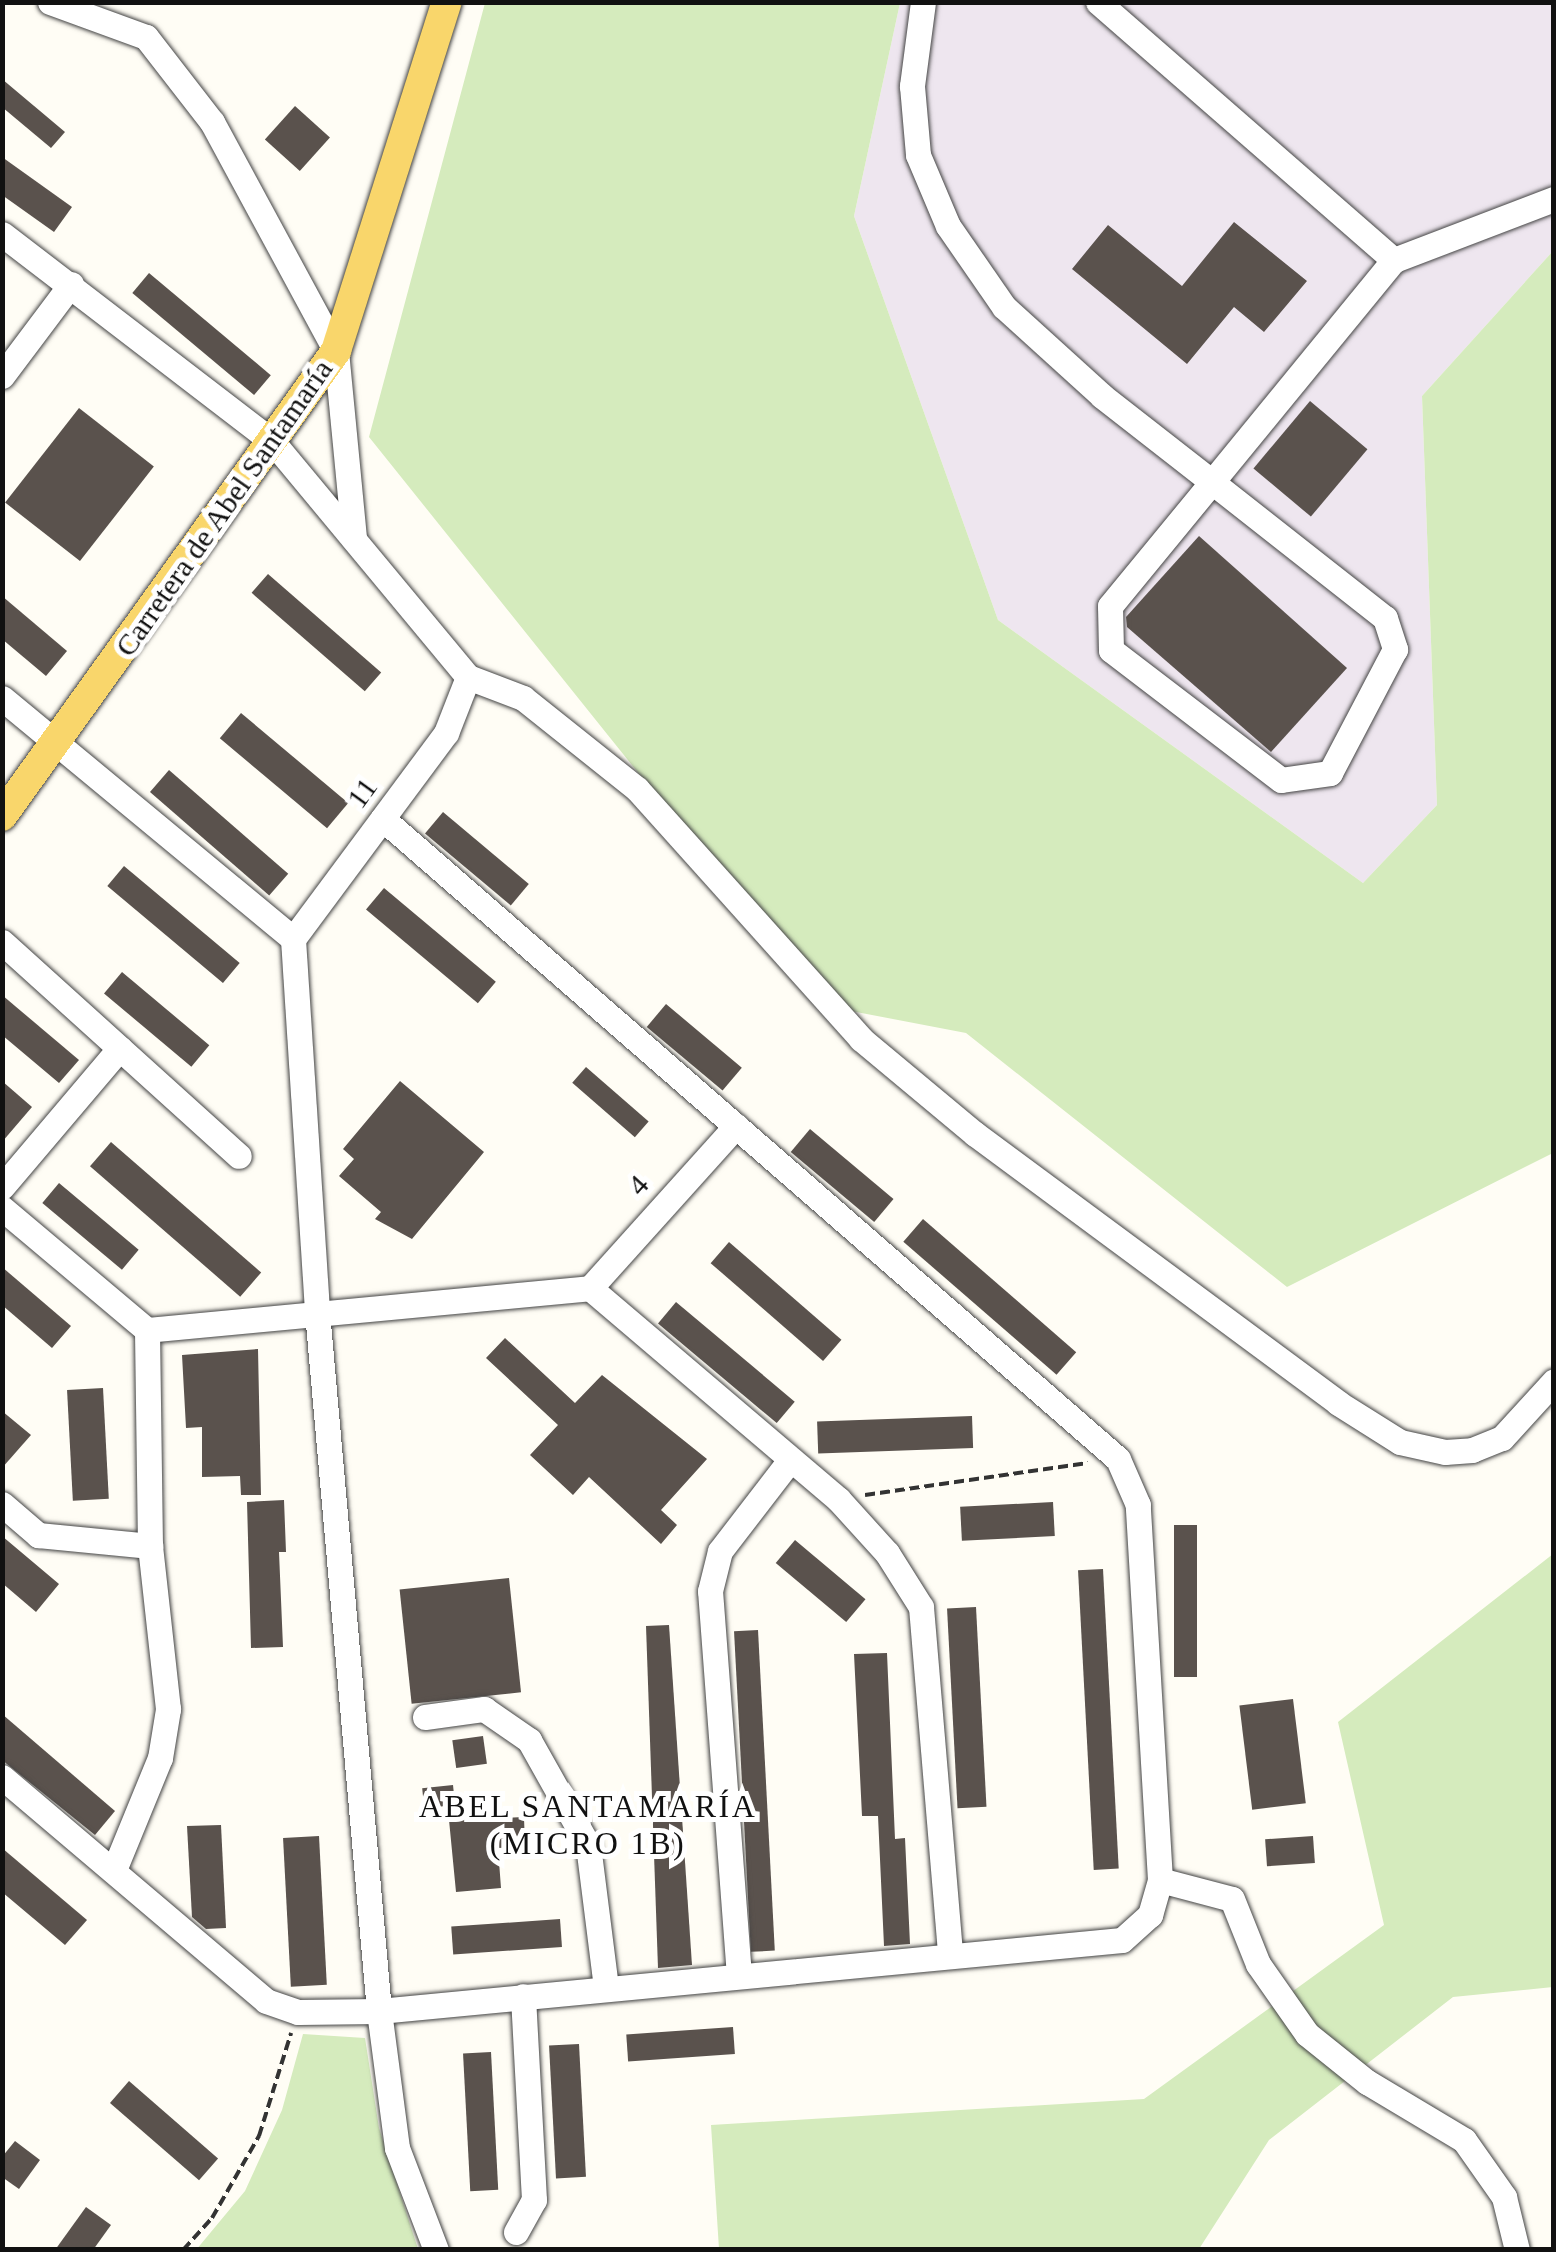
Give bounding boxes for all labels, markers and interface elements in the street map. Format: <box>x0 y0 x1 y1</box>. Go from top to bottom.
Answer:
street label: Carretera de Abel Santamaría <box>107 352 341 664</box>
street label: 11 <box>339 771 385 815</box>
street label: 4 <box>620 1167 656 1203</box>
district label: ABEL SANTAMARÍA (MICRO 1B) <box>418 1788 758 1863</box>

